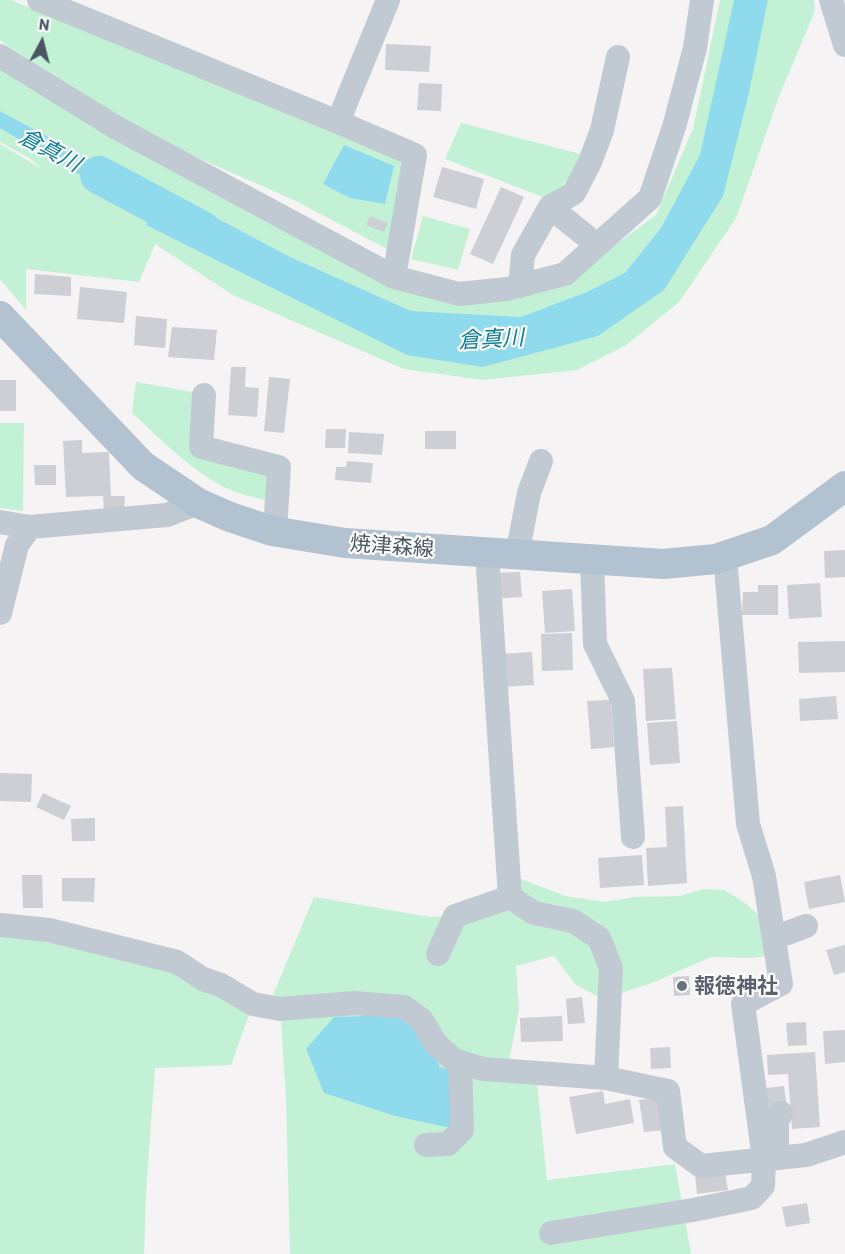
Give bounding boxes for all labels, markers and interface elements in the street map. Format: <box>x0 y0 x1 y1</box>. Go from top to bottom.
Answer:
north arrow <box>12 12 72 72</box>
text: N <box>38 14 51 34</box>
water label: 倉真川 <box>15 123 85 177</box>
water label: 倉真川 <box>457 324 525 354</box>
street label: 焼津森線 <box>349 531 435 561</box>
place label: 報徳神社 <box>694 973 778 999</box>
marker: 報徳神社 <box>675 979 689 993</box>

